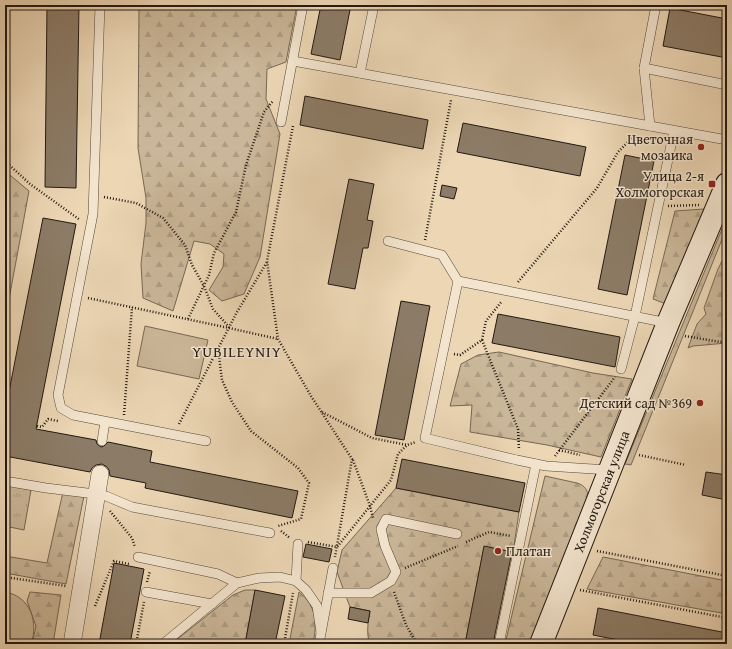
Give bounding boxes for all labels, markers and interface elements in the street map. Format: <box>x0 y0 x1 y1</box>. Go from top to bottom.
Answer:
place label: Цветочная мозаика <box>627 129 693 165</box>
marker: Цветочная мозаика <box>696 142 706 152</box>
place label: Улица 2-я Холмогорская <box>615 166 704 202</box>
marker: Улица 2-я Холмогорская <box>707 179 717 189</box>
district label: YUBILEYNIY <box>192 341 282 362</box>
place label: Детский сад №369 <box>578 393 692 413</box>
marker: Детский сад №369 <box>695 398 705 408</box>
street label: Холмогорская улица <box>568 427 635 555</box>
place label: Платан <box>506 541 551 561</box>
marker: Платан <box>493 546 503 556</box>

